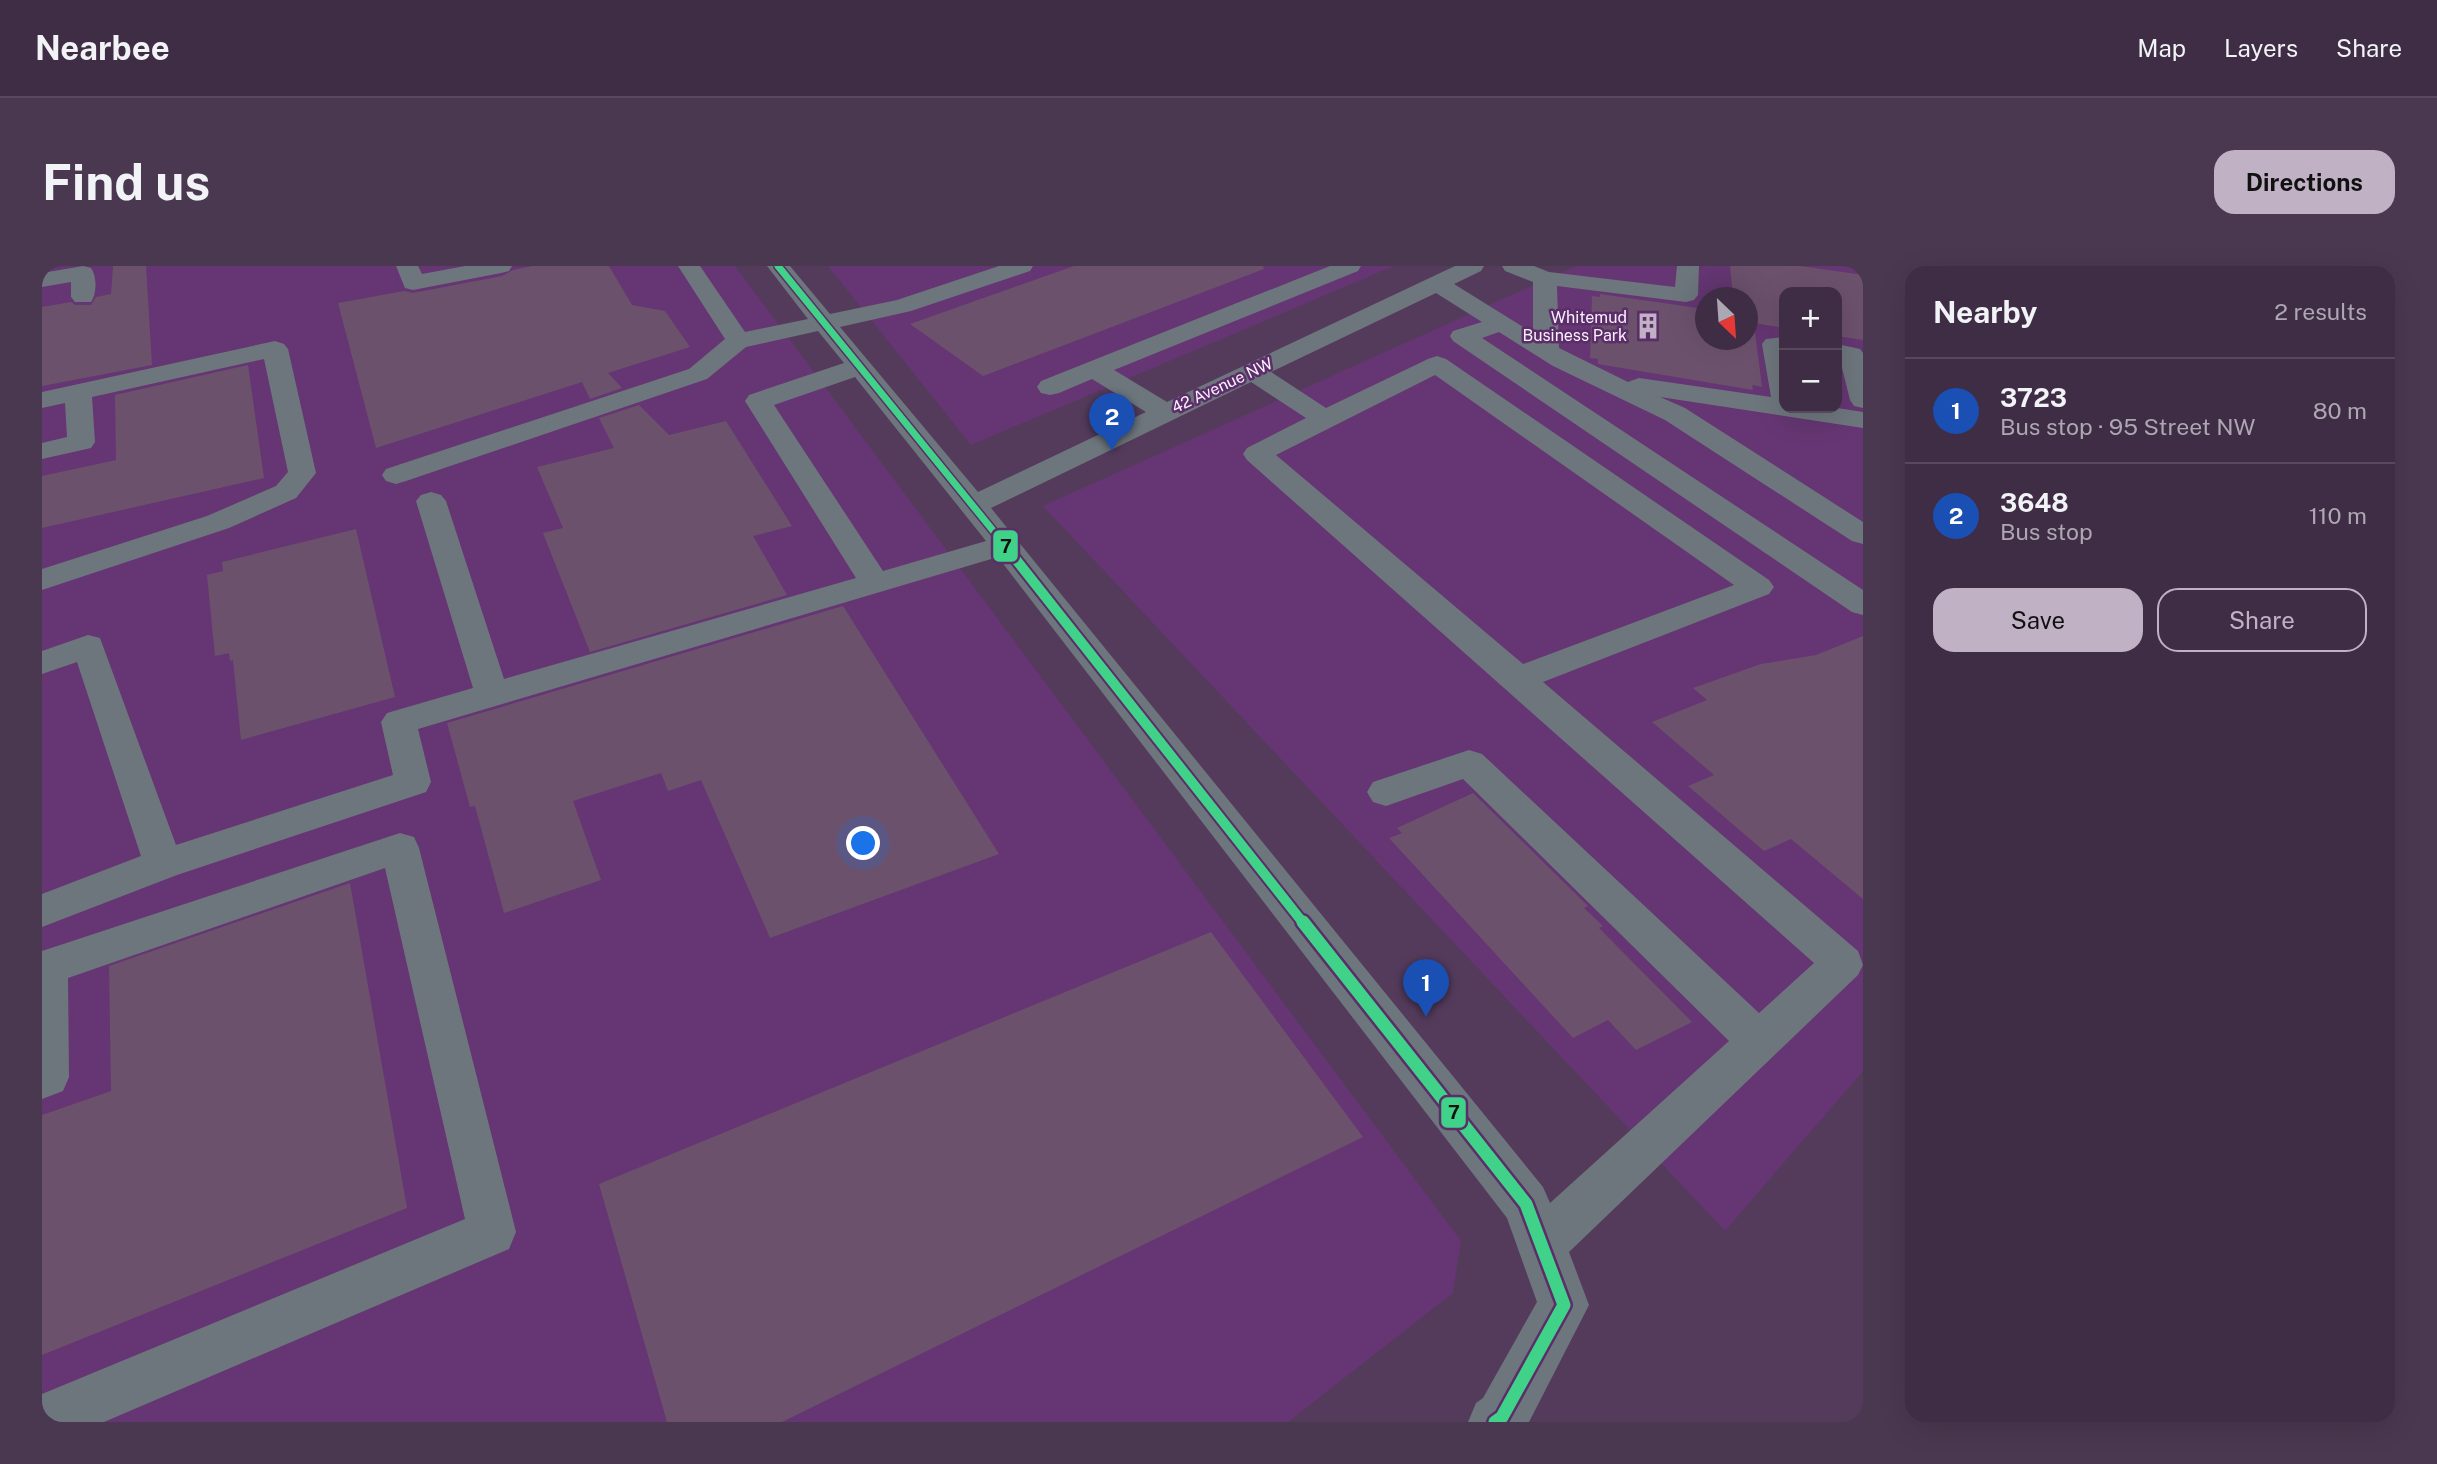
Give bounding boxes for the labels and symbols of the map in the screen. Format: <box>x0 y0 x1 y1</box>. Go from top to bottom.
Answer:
north arrow <box>1695 287 1758 350</box>
place label: Whitemud Business Park <box>1522 308 1627 345</box>
building icon: Whitemud Business Park <box>1633 311 1663 341</box>
street label: 42 Avenue NW <box>1169 354 1276 417</box>
pin: 2 <box>1089 393 1135 451</box>
line badge: 7 <box>992 529 1019 563</box>
text: 7 <box>1000 535 1012 557</box>
your location <box>846 826 880 860</box>
pin: 1 <box>1403 959 1449 1017</box>
line badge: 7 <box>1440 1096 1467 1129</box>
text: 7 <box>1448 1101 1460 1123</box>

